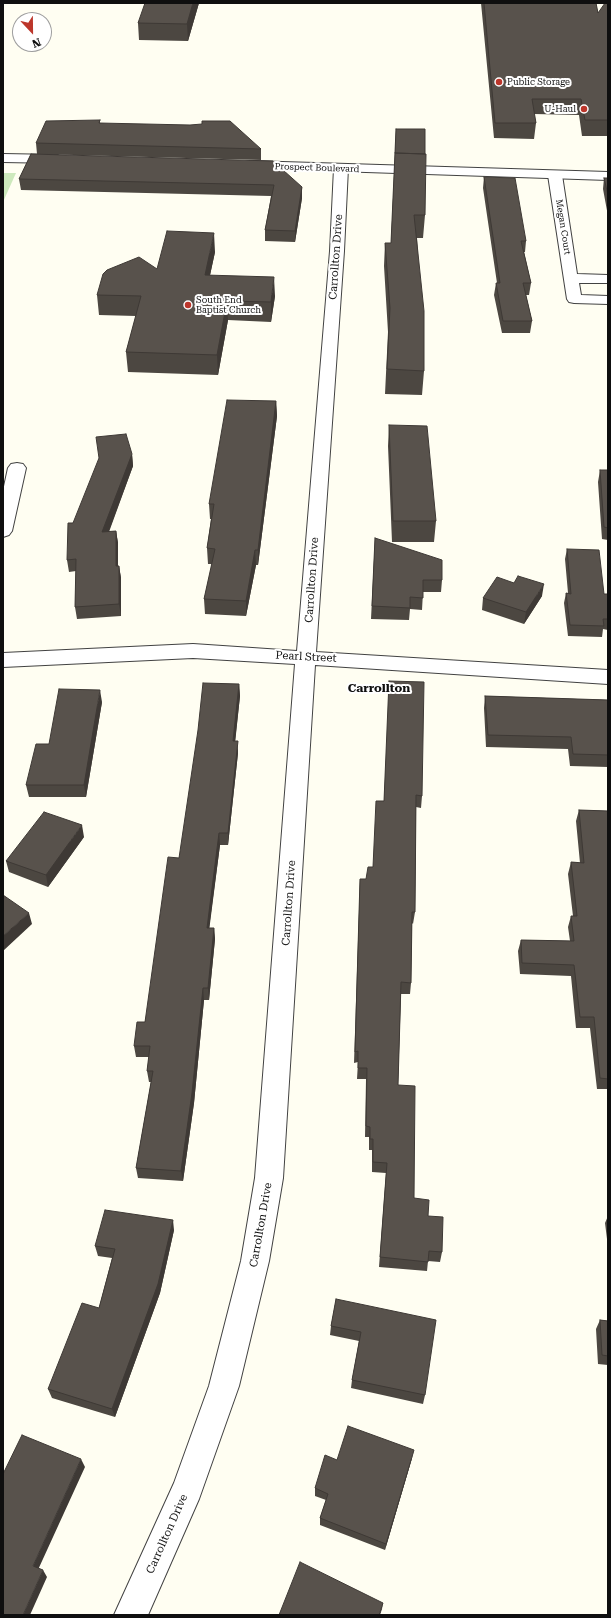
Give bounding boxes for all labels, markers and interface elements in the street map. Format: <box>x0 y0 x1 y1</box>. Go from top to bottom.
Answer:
north arrow <box>12 12 52 52</box>
text: N <box>30 35 43 50</box>
marker: Public Storage <box>494 77 504 87</box>
place label: Public Storage <box>507 77 570 87</box>
place label: U-Haul <box>544 104 576 114</box>
marker: U-Haul <box>579 104 589 114</box>
street label: Prospect Boulevard <box>274 161 360 175</box>
street label: Megan Court <box>553 198 573 256</box>
street label: Carrollton Drive <box>326 214 346 300</box>
place label: South End Baptist Church <box>196 295 261 316</box>
marker: South End Baptist Church <box>183 300 193 310</box>
street label: Carrollton Drive <box>302 537 322 623</box>
street label: Pearl Street <box>275 649 337 665</box>
district label: Carrollton <box>348 681 410 695</box>
street label: Carrollton Drive <box>279 860 299 946</box>
street label: Carrollton Drive <box>247 1182 275 1268</box>
street label: Carrollton Drive <box>144 1492 190 1576</box>

